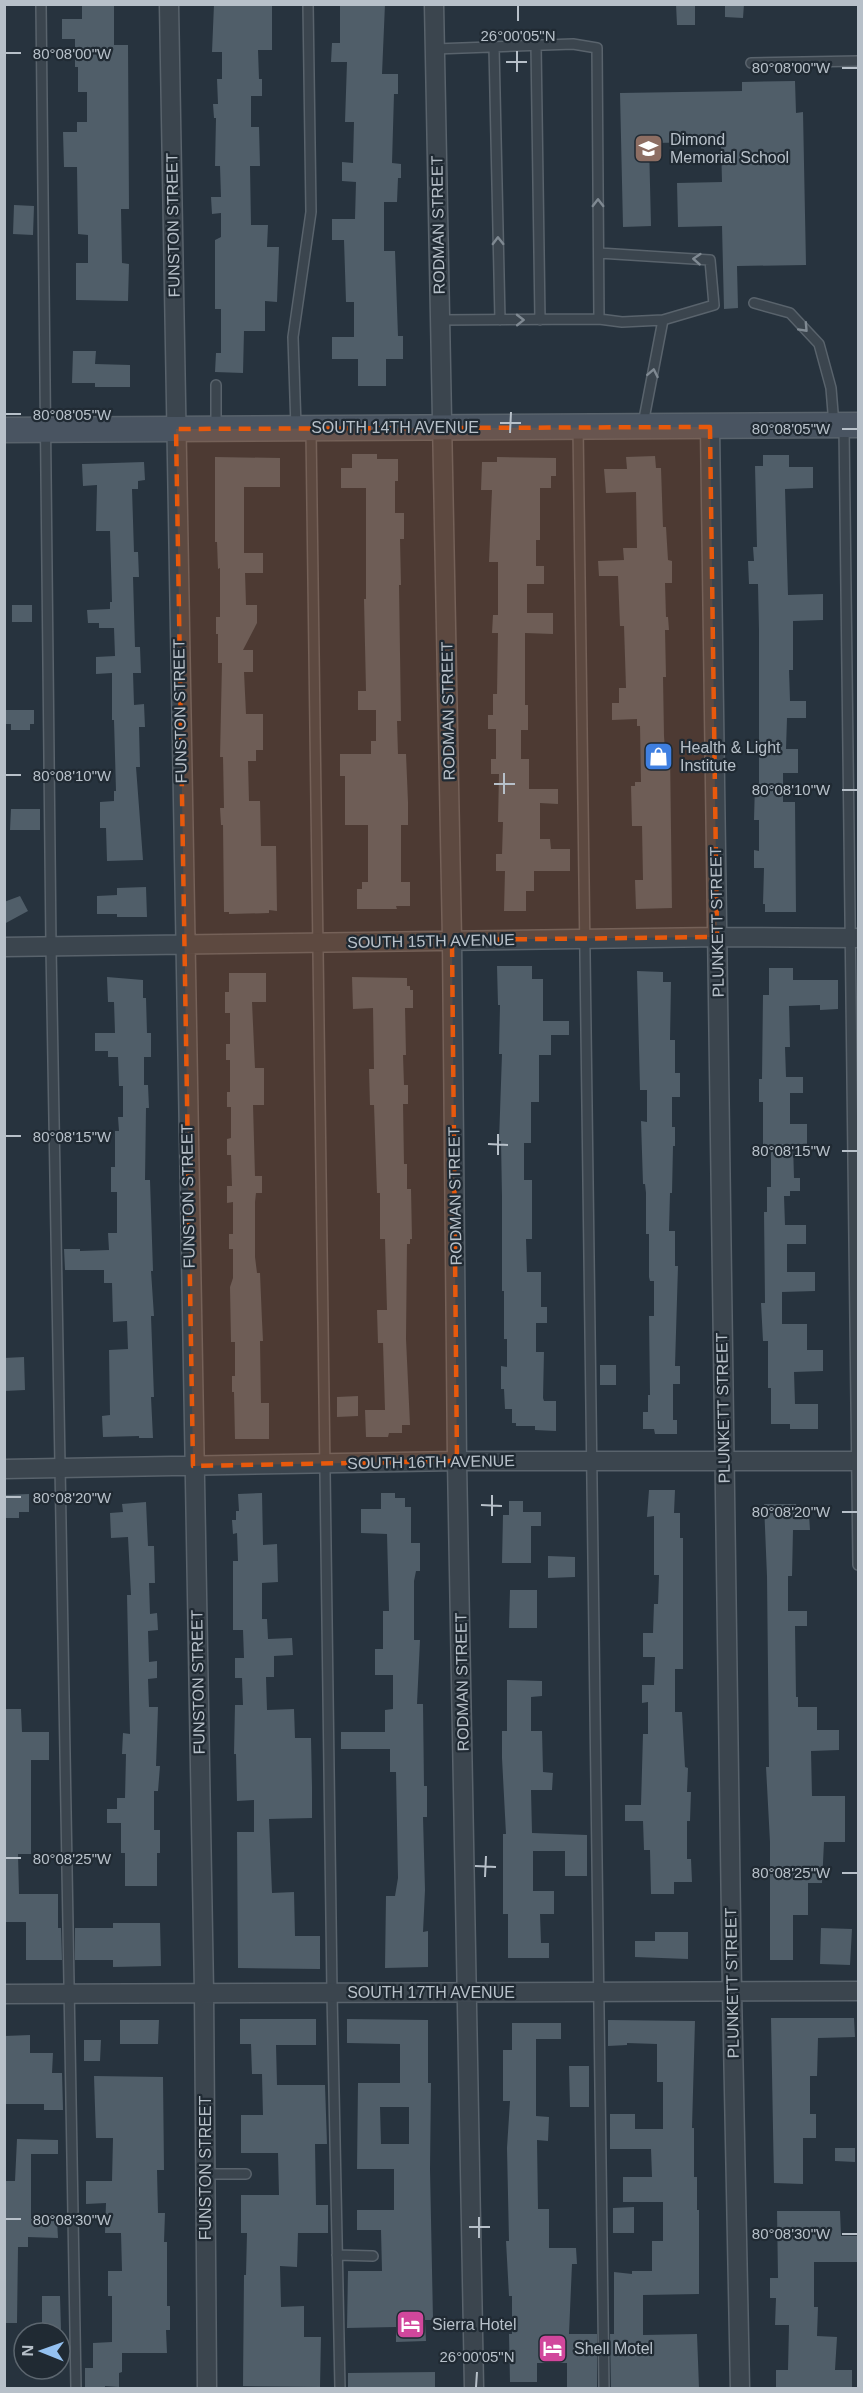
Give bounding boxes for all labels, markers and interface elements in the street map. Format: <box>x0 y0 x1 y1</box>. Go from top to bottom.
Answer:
text: 26°00'05"N <box>480 27 556 44</box>
text: 80°08'00"W <box>33 45 112 62</box>
text: 80°08'00"W <box>752 59 831 76</box>
place label: Dimond Memorial School <box>670 131 789 166</box>
school or university icon: Dimond Memorial School <box>633 132 665 164</box>
street label: FUNSTON STREET <box>163 152 183 297</box>
street label: RODMAN STREET <box>428 155 448 294</box>
one-way arrow <box>592 199 604 208</box>
one-way arrow <box>492 236 505 245</box>
one-way arrow <box>692 253 701 266</box>
one-way arrow <box>515 314 524 326</box>
one-way arrow <box>797 321 808 332</box>
one-way arrow <box>646 369 659 379</box>
text: 80°08'05"W <box>33 406 112 423</box>
street label: SOUTH 14TH AVENUE <box>311 419 479 436</box>
text: 80°08'05"W <box>752 420 831 437</box>
street label: FUNSTON STREET <box>170 638 190 783</box>
street label: RODMAN STREET <box>438 641 458 780</box>
place label: Health & Light Institute <box>680 739 781 774</box>
shop icon: Health & Light Institute <box>643 740 675 772</box>
text: 80°08'10"W <box>33 767 112 784</box>
text: 80°08'10"W <box>752 781 831 798</box>
street label: PLUNKETT STREET <box>707 846 727 998</box>
street label: SOUTH 15TH AVENUE <box>347 931 515 951</box>
street label: FUNSTON STREET <box>178 1123 198 1268</box>
street label: RODMAN STREET <box>445 1126 465 1265</box>
text: 80°08'15"W <box>33 1128 112 1145</box>
text: 80°08'15"W <box>752 1142 831 1159</box>
street label: PLUNKETT STREET <box>713 1332 733 1484</box>
street label: SOUTH 16TH AVENUE <box>347 1452 515 1472</box>
text: 80°08'20"W <box>33 1489 112 1506</box>
text: 80°08'20"W <box>752 1503 831 1520</box>
street label: FUNSTON STREET <box>188 1609 208 1754</box>
street label: RODMAN STREET <box>452 1612 472 1751</box>
text: 80°08'25"W <box>33 1850 112 1867</box>
text: 80°08'25"W <box>752 1864 831 1881</box>
street label: PLUNKETT STREET <box>722 1907 742 2059</box>
street label: SOUTH 17TH AVENUE <box>347 1984 515 2001</box>
street label: FUNSTON STREET <box>197 2095 214 2240</box>
text: 80°08'30"W <box>33 2211 112 2228</box>
text: 80°08'30"W <box>752 2225 831 2242</box>
hotel icon: Sierra Hotel <box>395 2308 427 2340</box>
place label: Sierra Hotel <box>432 2316 516 2333</box>
north arrow <box>12 2321 72 2381</box>
hotel icon: Shell Motel <box>537 2332 569 2364</box>
place label: Shell Motel <box>574 2340 653 2357</box>
text: N <box>19 2345 36 2357</box>
text: 26°00'05"N <box>439 2348 515 2365</box>

